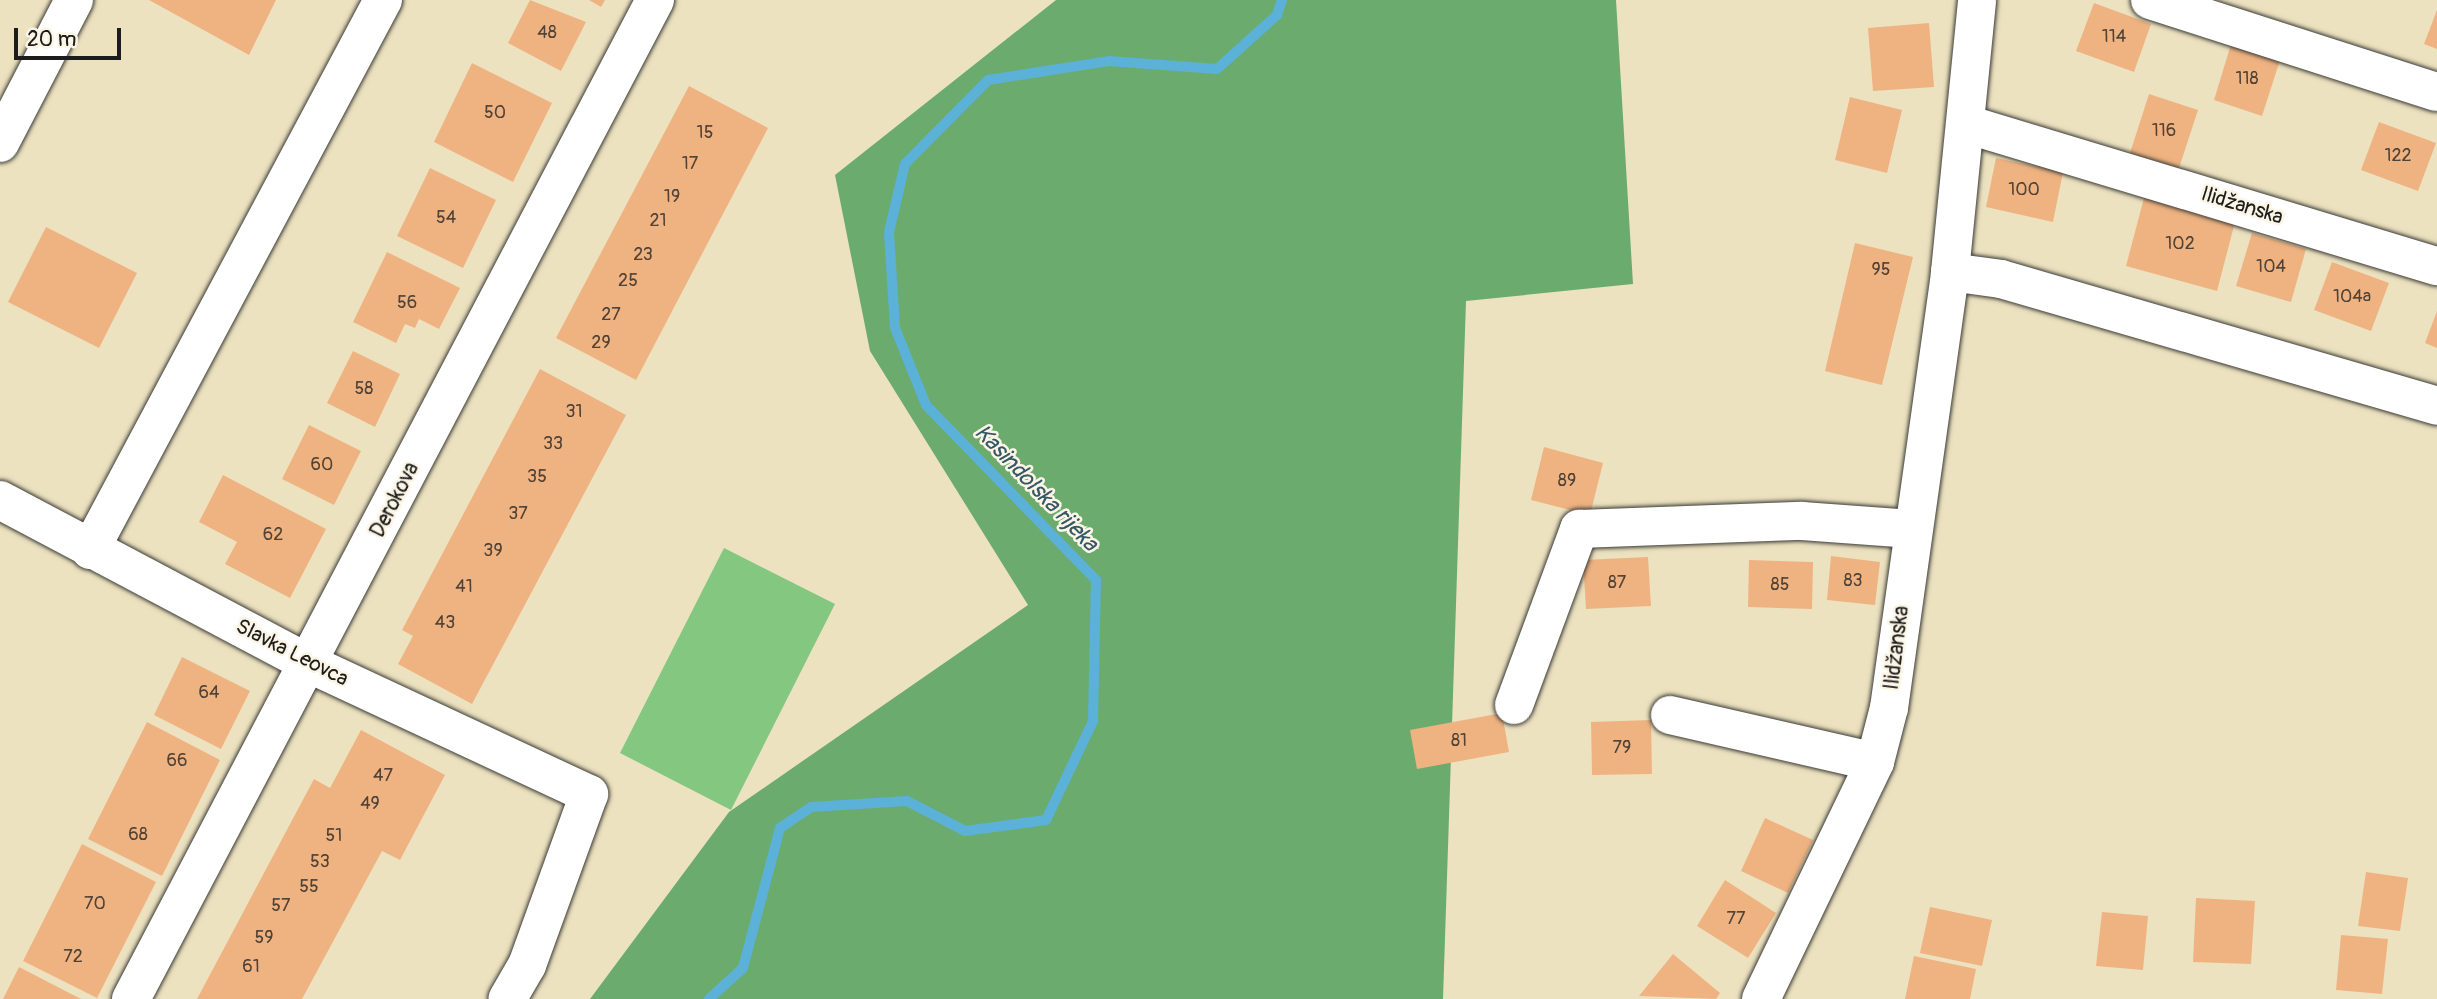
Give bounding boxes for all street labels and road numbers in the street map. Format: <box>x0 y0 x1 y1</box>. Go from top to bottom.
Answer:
street label: Ilidžanska <box>2198 182 2286 230</box>
street label: Derokova <box>365 458 425 542</box>
street label: Ilidžanska <box>1879 605 1915 691</box>
street label: Slavka Leovca <box>232 614 352 692</box>

